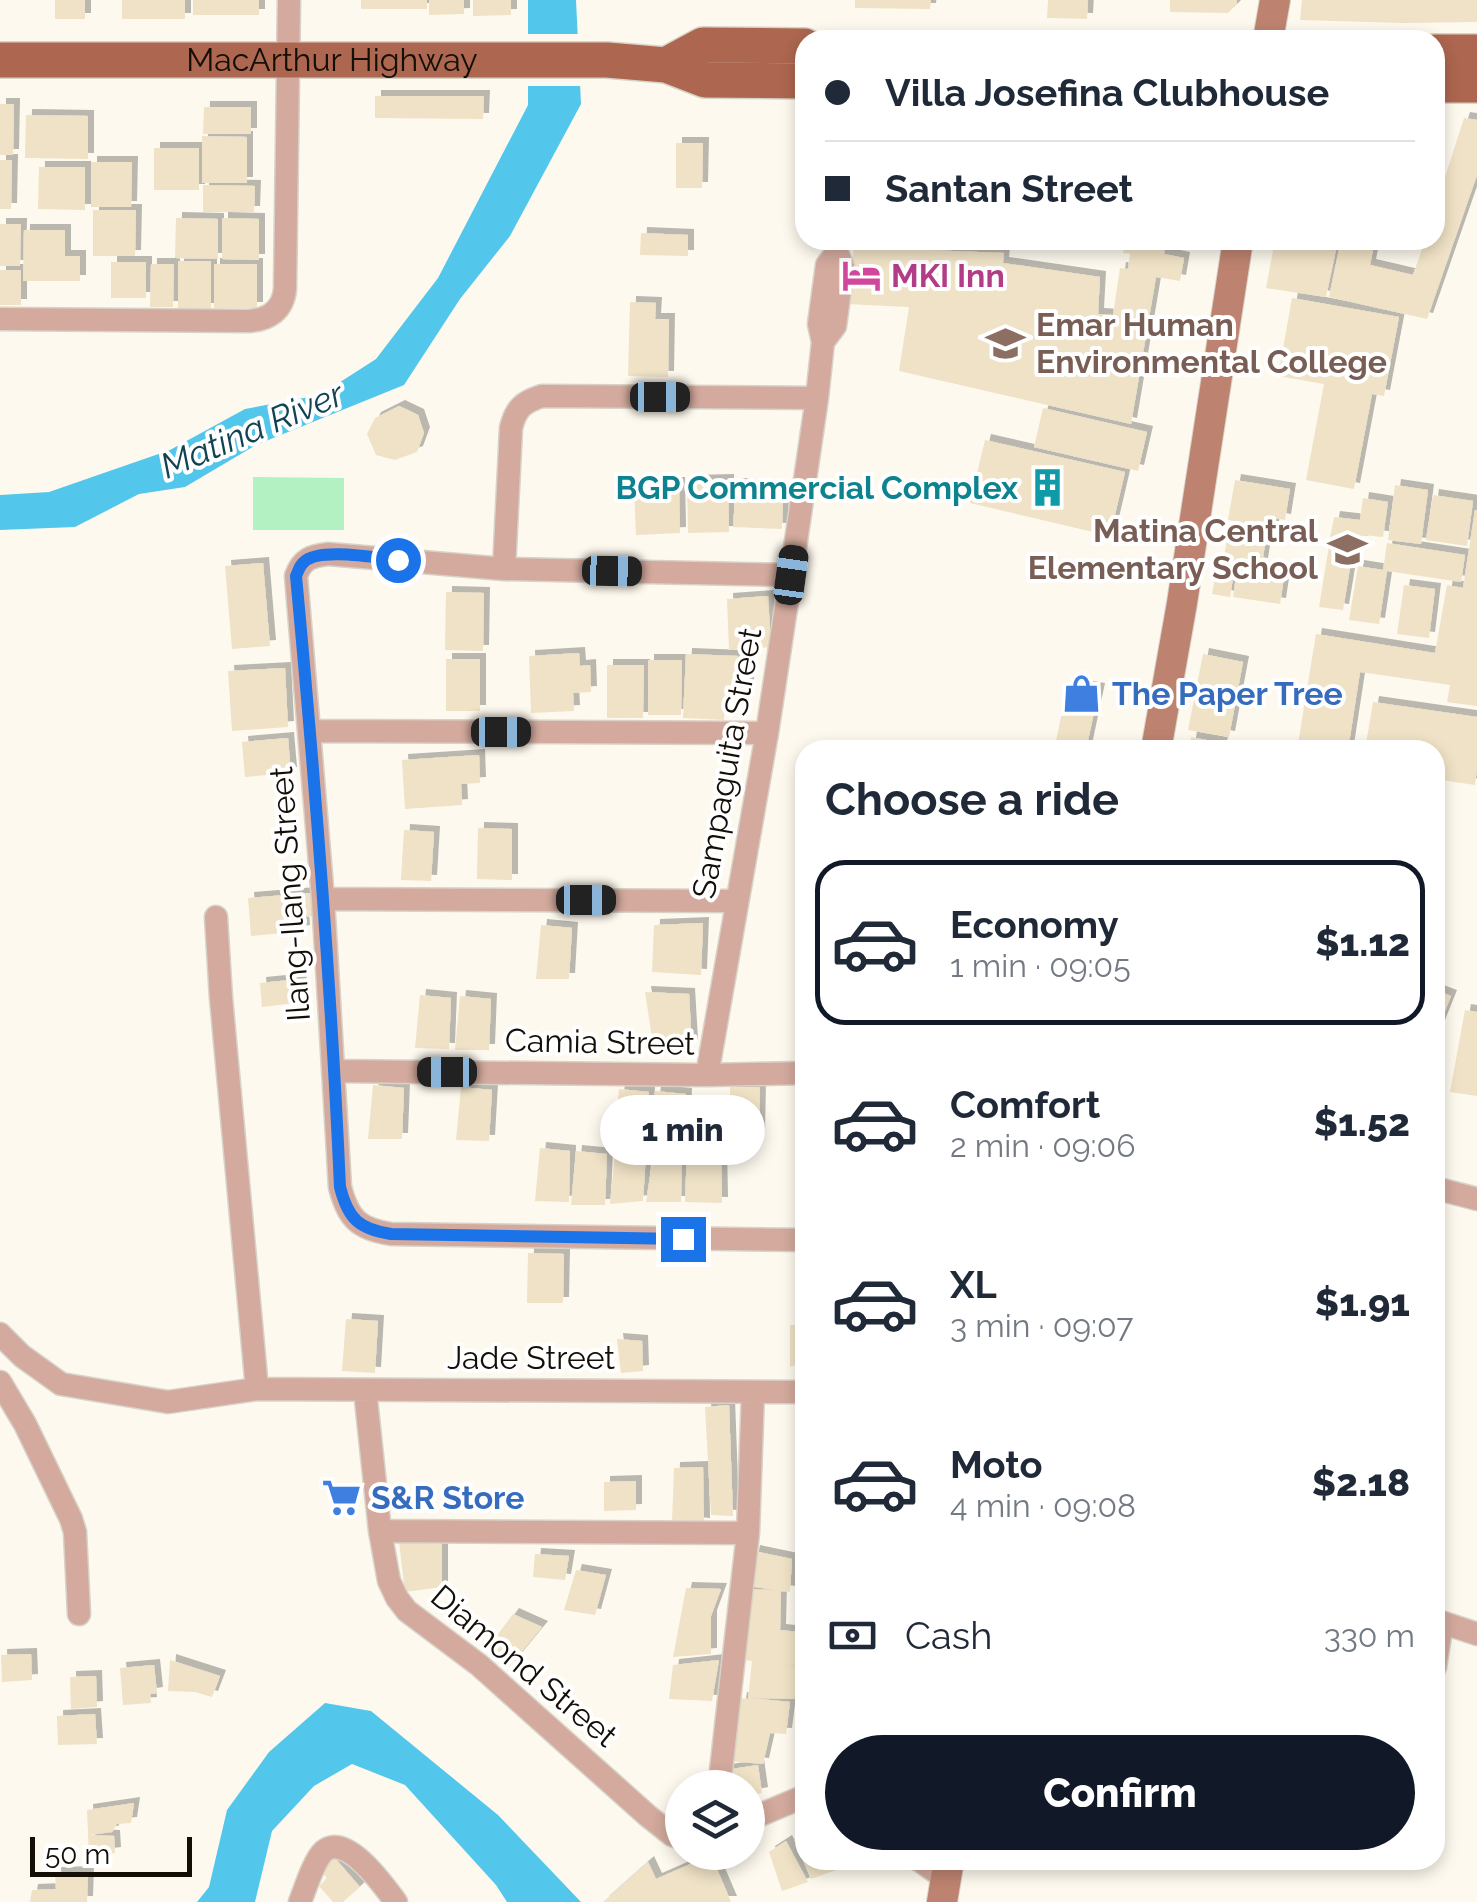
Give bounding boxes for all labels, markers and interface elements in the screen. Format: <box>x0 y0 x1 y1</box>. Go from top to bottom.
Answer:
street label: MacArthur Highway <box>186 41 478 78</box>
text: Villa Josefina Clubhouse <box>885 70 1329 115</box>
text: Santan Street <box>885 166 1133 211</box>
hotel icon: MKI Inn <box>840 255 882 297</box>
place label: MKI Inn <box>891 257 1005 294</box>
place label: Emar Human Environmental College <box>1036 306 1387 380</box>
school or university icon: Emar Human Environmental College <box>985 322 1027 364</box>
water label: Matina River <box>154 372 350 486</box>
car <box>630 382 690 412</box>
building icon: BGP Commercial Complex <box>1027 467 1069 509</box>
place label: BGP Commercial Complex <box>616 469 1018 506</box>
place label: Matina Central Elementary School <box>1028 512 1319 586</box>
school or university icon: Matina Central Elementary School <box>1327 528 1369 570</box>
route start <box>376 538 421 583</box>
car <box>772 543 810 607</box>
car <box>582 555 642 587</box>
street label: Sampaguita Street <box>684 624 769 901</box>
shop icon: The Paper Tree <box>1061 673 1103 715</box>
place label: The Paper Tree <box>1112 675 1343 712</box>
car <box>471 717 531 747</box>
street label: Ilang-Ilang Street <box>262 765 317 1023</box>
text: Choose a ride <box>825 773 1119 826</box>
car <box>556 885 616 915</box>
icon: car <box>830 898 920 988</box>
text: Economy <box>950 902 1119 947</box>
text: $1.12 <box>1315 920 1410 965</box>
text: 1 min · 09:05 <box>950 947 1131 984</box>
street label: Camia Street <box>505 1021 696 1062</box>
car <box>417 1057 477 1087</box>
icon: car <box>830 1078 920 1168</box>
text: Comfort <box>950 1082 1100 1127</box>
callout: 1 min <box>600 1094 766 1164</box>
text: $1.52 <box>1314 1100 1410 1145</box>
text: 1 min <box>641 1111 724 1148</box>
text: 2 min · 09:06 <box>950 1127 1135 1164</box>
route end <box>661 1217 706 1262</box>
icon: car <box>830 1258 920 1348</box>
text: XL <box>950 1262 997 1307</box>
text: $1.91 <box>1315 1280 1410 1325</box>
text: 3 min · 09:07 <box>950 1307 1133 1344</box>
street label: Jade Street <box>447 1339 615 1376</box>
icon: car <box>830 1438 920 1528</box>
text: Moto <box>950 1442 1043 1487</box>
text: $2.18 <box>1312 1460 1410 1505</box>
supermarket icon: S&R Store <box>320 1477 362 1519</box>
place label: S&R Store <box>371 1479 524 1516</box>
text: 4 min · 09:08 <box>950 1487 1136 1524</box>
street label: Diamond Street <box>424 1577 625 1754</box>
icon: cash <box>825 1608 880 1663</box>
text: Cash <box>905 1613 992 1658</box>
text: 330 m <box>1324 1617 1415 1654</box>
button: Confirm <box>825 1735 1415 1850</box>
map controls <box>665 1770 765 1870</box>
button: layers <box>665 1770 765 1870</box>
scale bar <box>30 1832 192 1876</box>
text: 50 m <box>45 1838 110 1871</box>

